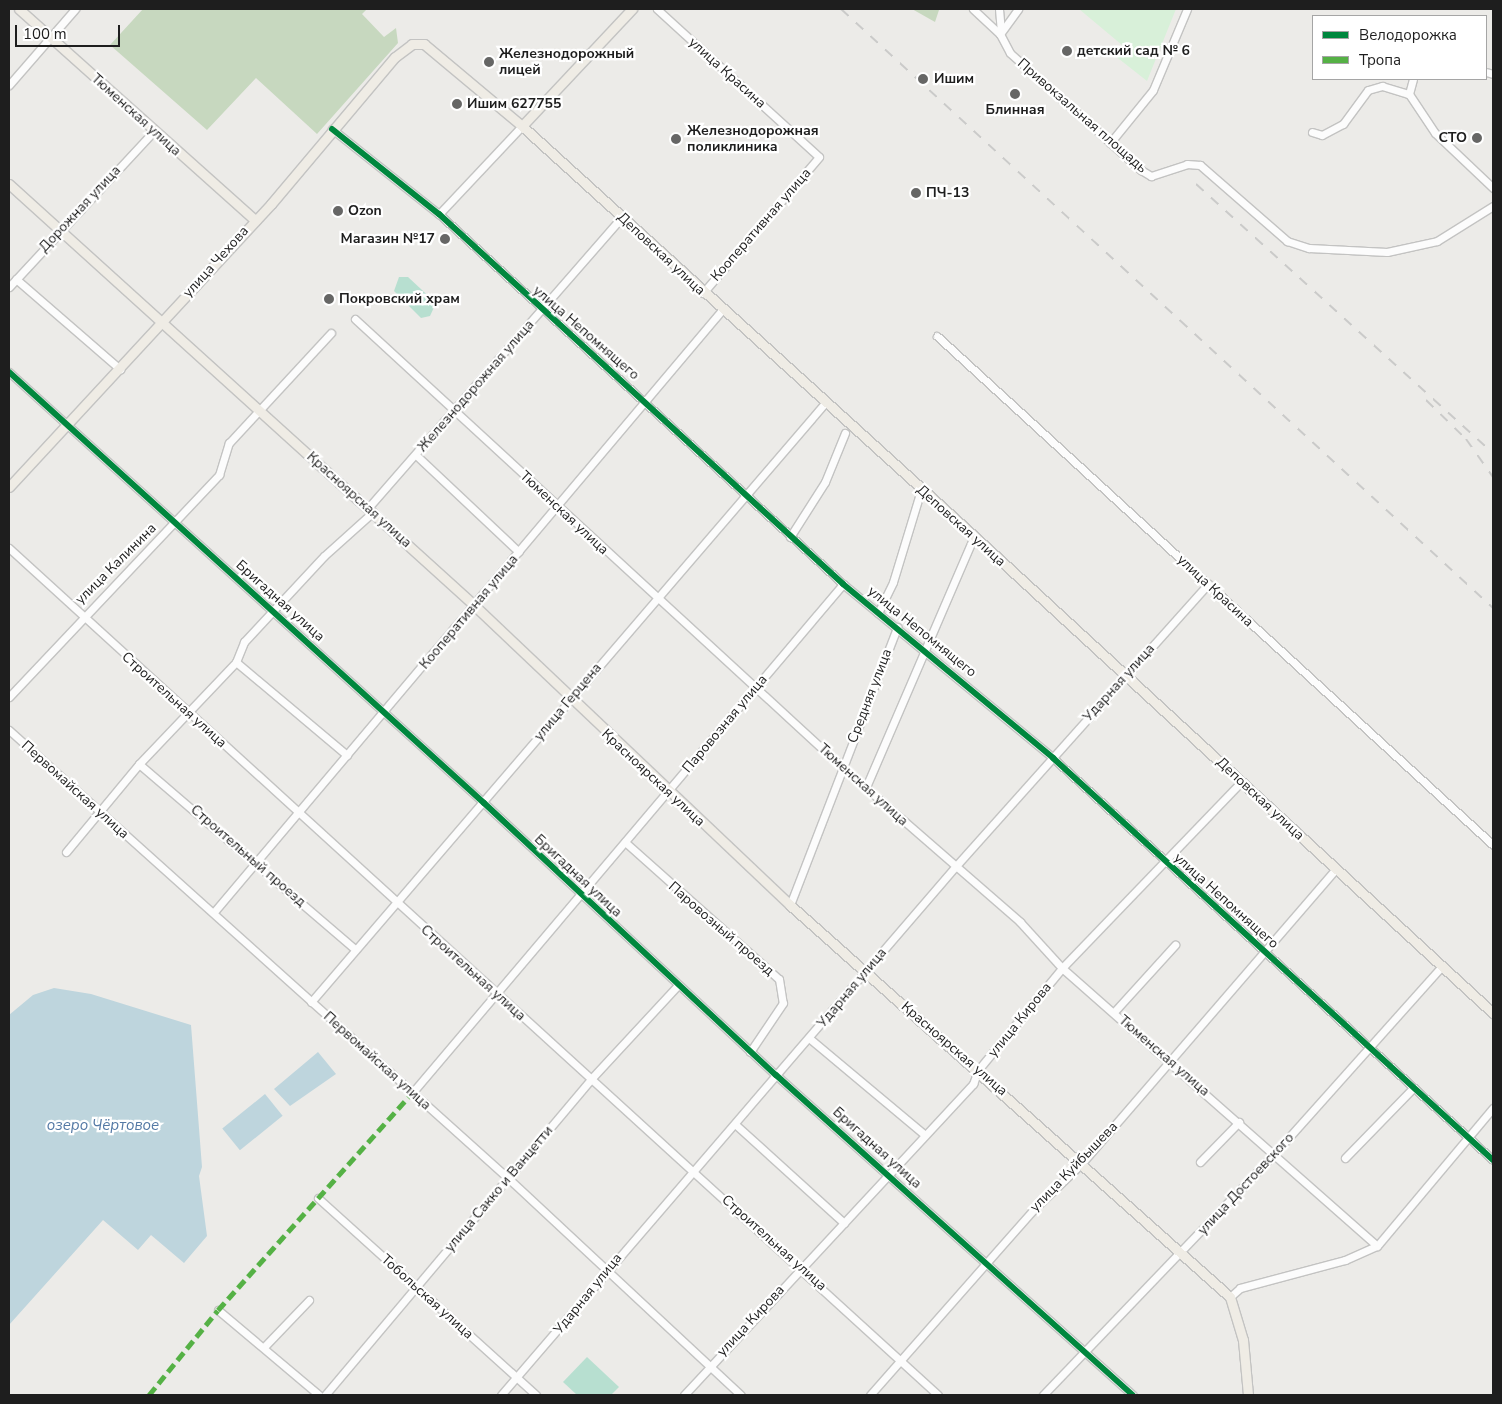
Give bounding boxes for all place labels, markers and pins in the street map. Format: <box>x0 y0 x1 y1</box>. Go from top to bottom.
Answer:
place label: детский сад № 6 <box>1077 43 1190 59</box>
marker: детский сад № 6 <box>1061 45 1073 57</box>
place label: Железнодорожный лицей <box>499 46 634 78</box>
marker: Железнодорожный лицей <box>483 56 495 68</box>
place label: Ишим <box>934 71 974 87</box>
marker: Ишим <box>916 72 930 86</box>
marker: Блинная <box>1009 88 1021 100</box>
place label: Ишим 627755 <box>467 96 561 112</box>
marker: Ишим 627755 <box>451 98 463 110</box>
place label: Блинная <box>986 102 1044 118</box>
place label: Железнодорожная поликлиника <box>687 123 819 156</box>
place label: СТО <box>1438 130 1467 146</box>
marker: Железнодорожная поликлиника <box>669 132 683 146</box>
marker: СТО <box>1471 132 1483 144</box>
place label: ПЧ-13 <box>926 185 969 201</box>
marker: ПЧ-13 <box>910 187 922 199</box>
place label: Ozon <box>348 203 382 219</box>
marker: Ozon <box>332 205 344 217</box>
place label: Магазин №17 <box>340 231 435 247</box>
marker: Магазин №17 <box>439 233 451 245</box>
place label: Покровский храм <box>339 291 460 307</box>
marker: Покровский храм <box>323 293 335 305</box>

